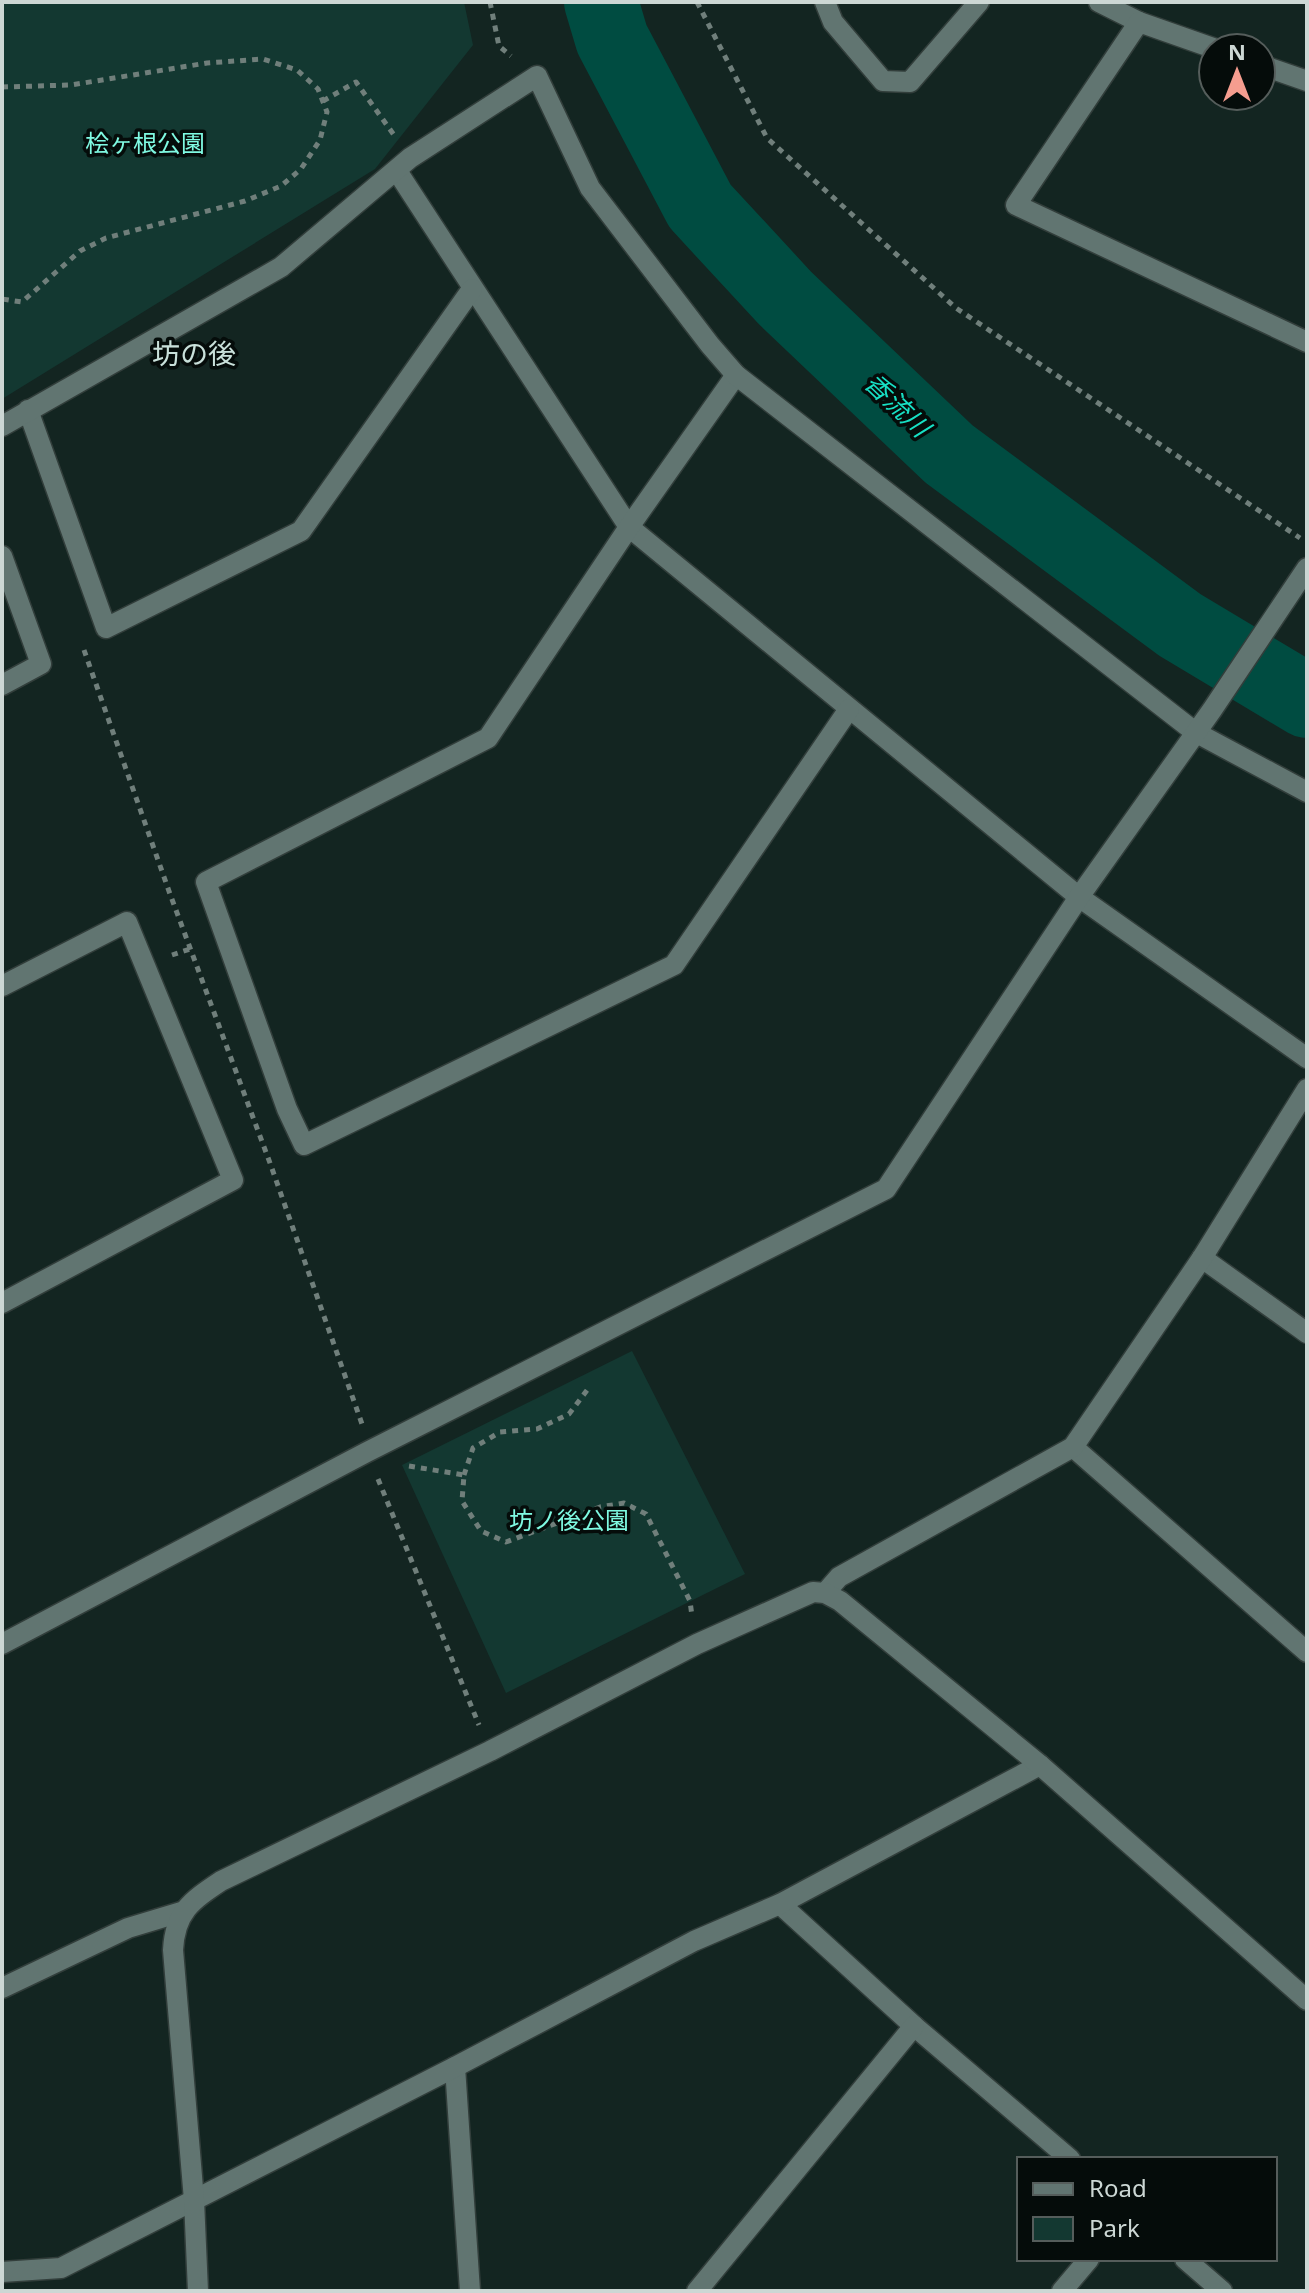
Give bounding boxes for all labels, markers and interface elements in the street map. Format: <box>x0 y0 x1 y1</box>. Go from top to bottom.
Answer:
north arrow <box>1197 32 1277 112</box>
text: N <box>1228 36 1246 66</box>
park label: 桧ヶ根公園 <box>85 126 205 159</box>
district label: 坊の後 <box>152 334 236 372</box>
water label: 香流川 <box>857 364 940 446</box>
park label: 坊ノ後公園 <box>509 1503 629 1536</box>
legend <box>1017 2157 1277 2261</box>
text: Road <box>1089 2171 1147 2204</box>
text: Park <box>1089 2211 1140 2244</box>

